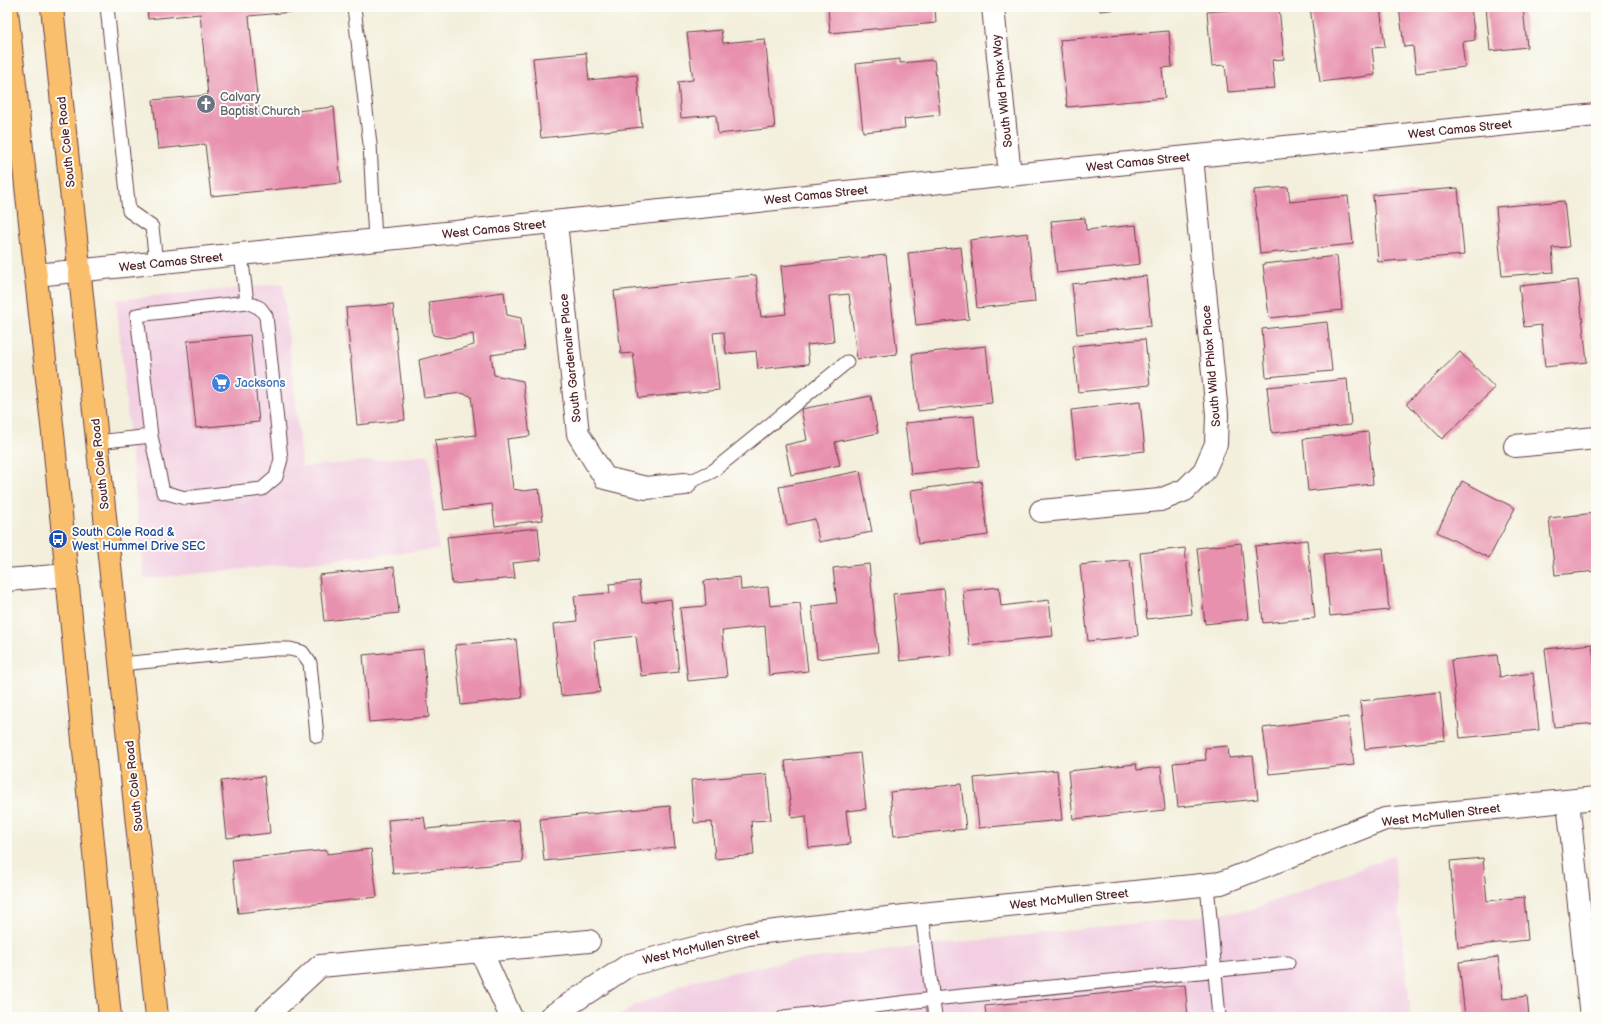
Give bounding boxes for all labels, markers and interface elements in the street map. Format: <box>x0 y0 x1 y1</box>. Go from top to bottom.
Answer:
street label: South Wild Phlox Way <box>989 33 1016 148</box>
place label: Calvary Baptist Church <box>220 90 300 119</box>
church icon: Calvary Baptist Church <box>195 93 217 115</box>
street label: South Cole Road <box>54 96 79 188</box>
street label: West Camas Street <box>1407 117 1513 142</box>
street label: West Camas Street <box>1085 150 1191 175</box>
street label: West Camas Street <box>763 183 869 208</box>
street label: West Camas Street <box>441 217 547 242</box>
street label: West Camas Street <box>118 250 224 275</box>
street label: South Gardenaire Place <box>556 293 585 423</box>
street label: South Wild Phlox Place <box>1199 304 1224 427</box>
supermarket icon: Jacksons <box>210 372 232 394</box>
place label: Jacksons <box>235 376 286 391</box>
street label: South Cole Road <box>88 418 113 510</box>
place label: South Cole Road & West Hummel Drive SEC <box>72 525 206 554</box>
bus stop icon: South Cole Road & West Hummel Drive SEC <box>47 528 69 550</box>
street label: South Cole Road <box>122 740 147 832</box>
street label: West McMullen Street <box>1381 801 1501 830</box>
street label: West McMullen Street <box>1009 886 1129 913</box>
street label: West McMullen Street <box>641 927 761 968</box>

